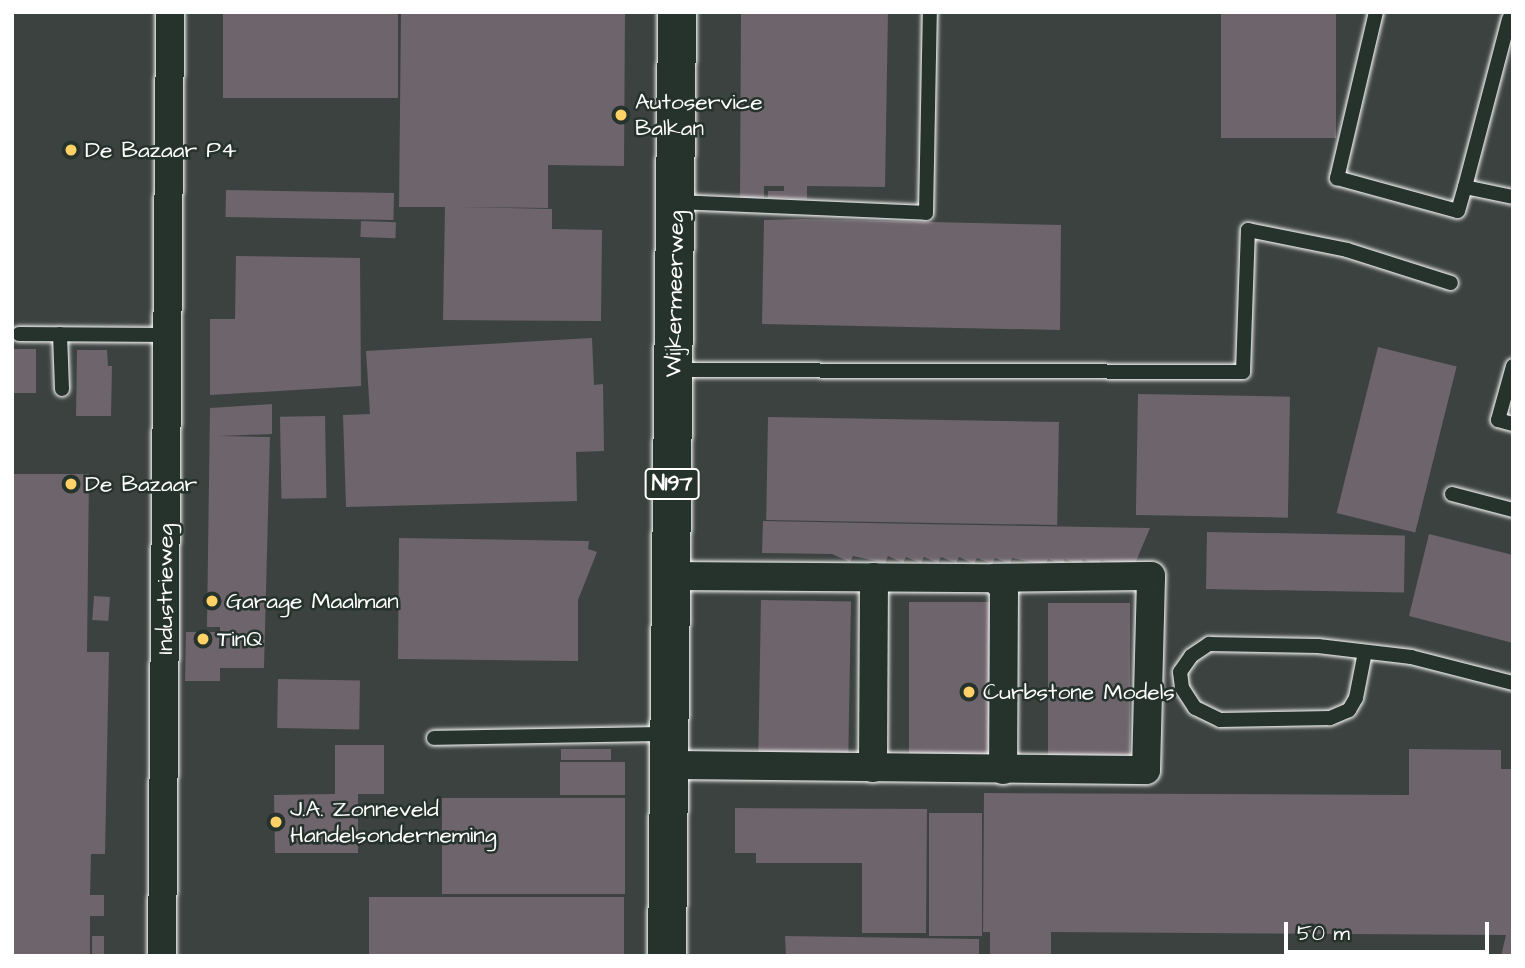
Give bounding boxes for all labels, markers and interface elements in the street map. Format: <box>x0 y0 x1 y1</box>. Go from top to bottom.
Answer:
place label: Autoservice Balkan <box>635 88 763 142</box>
marker: Autoservice Balkan <box>613 107 629 123</box>
place label: De Bazaar P4 <box>85 136 237 164</box>
marker: De Bazaar P4 <box>63 142 79 158</box>
street label: Wijkermeerweg <box>660 210 690 378</box>
road number: N197 <box>644 466 700 502</box>
place label: De Bazaar <box>85 470 197 498</box>
marker: De Bazaar <box>63 476 79 492</box>
street label: Industrieweg <box>151 524 179 654</box>
place label: Garage Maalman <box>226 587 399 615</box>
marker: Garage Maalman <box>204 593 220 609</box>
place label: TinQ <box>217 625 263 653</box>
marker: TinQ <box>195 631 211 647</box>
place label: Curbstone Models <box>983 678 1175 706</box>
marker: Curbstone Models <box>961 684 977 700</box>
place label: J.A. Zonneveld Handelsonderneming <box>290 795 497 849</box>
marker: J.A. Zonneveld Handelsonderneming <box>268 814 284 830</box>
scale bar <box>1287 908 1492 952</box>
text: 50 m <box>1297 919 1350 948</box>

